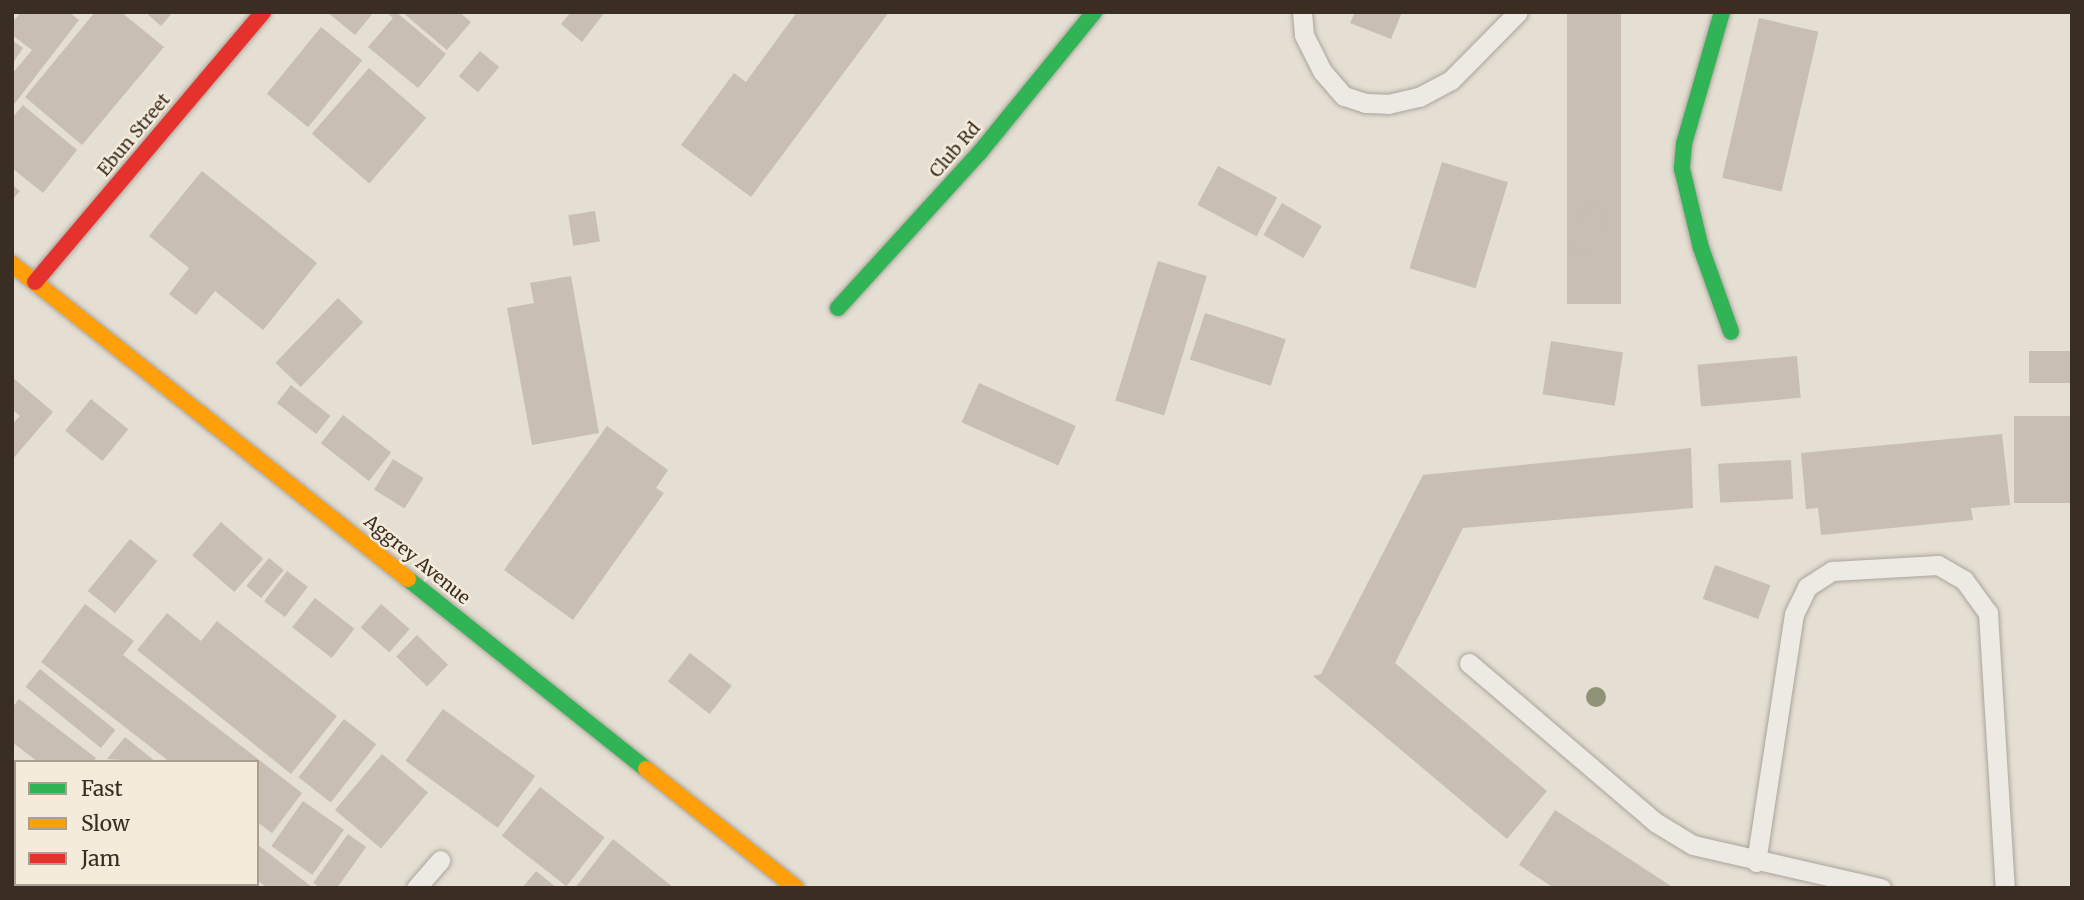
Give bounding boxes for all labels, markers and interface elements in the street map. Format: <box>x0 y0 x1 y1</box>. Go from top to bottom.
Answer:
street label: Ebun Street <box>93 89 175 181</box>
street label: Club Rd <box>925 118 985 182</box>
street label: Aggrey Avenue <box>360 511 474 609</box>
legend <box>14 760 259 886</box>
text: Fast <box>81 775 123 802</box>
text: Slow <box>81 810 130 837</box>
text: Jam <box>81 845 120 872</box>

